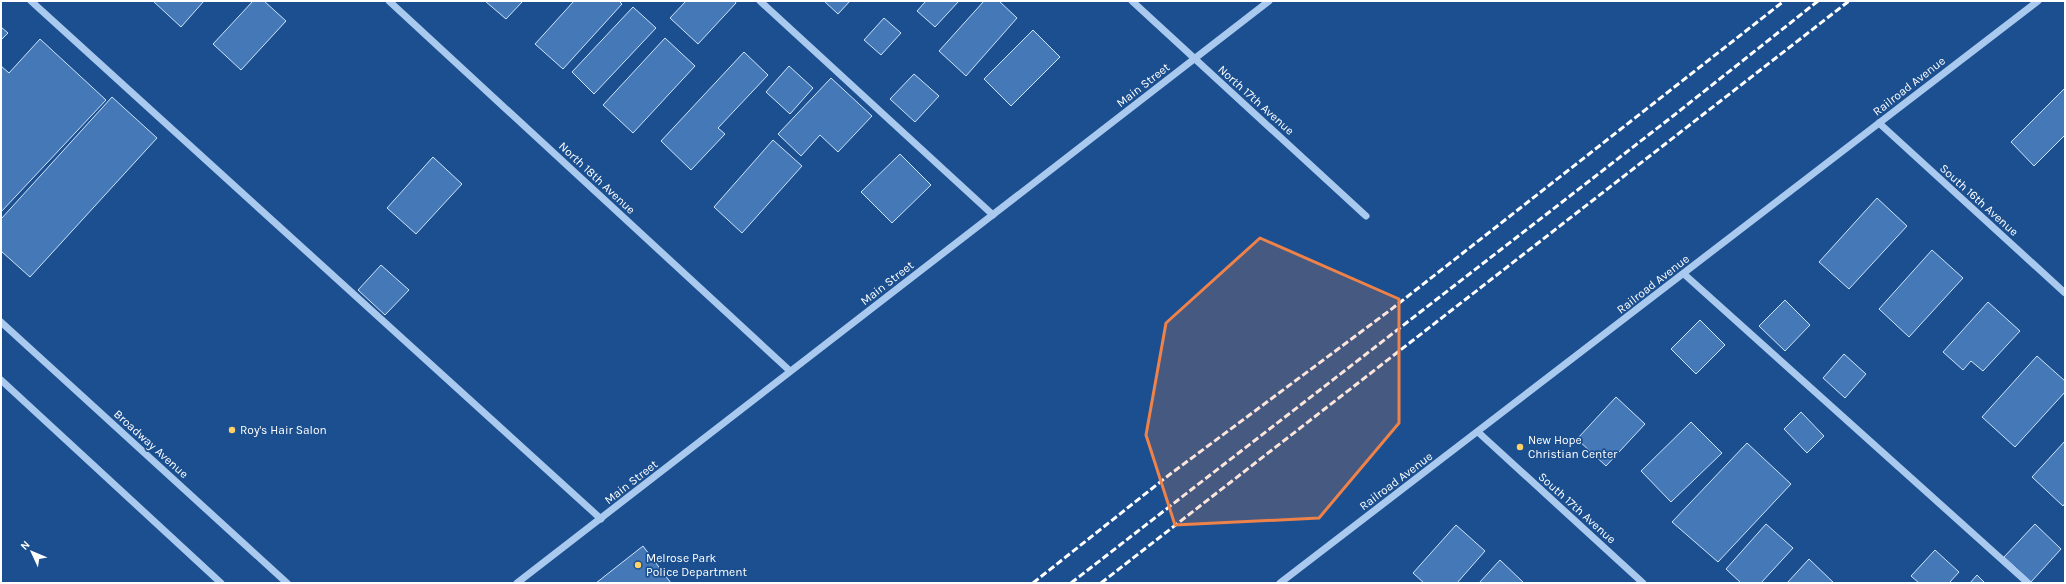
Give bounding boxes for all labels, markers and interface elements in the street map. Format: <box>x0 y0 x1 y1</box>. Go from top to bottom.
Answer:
street label: Railroad Avenue <box>1870 53 1948 119</box>
street label: Main Street <box>1114 60 1173 110</box>
street label: North 17th Avenue <box>1215 62 1297 138</box>
street label: North 18th Avenue <box>556 139 638 217</box>
street label: South 16th Avenue <box>1937 161 2021 239</box>
street label: Railroad Avenue <box>1614 251 1692 317</box>
street label: Main Street <box>858 258 917 308</box>
street label: Broadway Avenue <box>111 407 191 481</box>
place label: Roy's Hair Salon <box>240 423 327 437</box>
marker: Roy's Hair Salon <box>227 425 237 435</box>
place label: New Hope Christian Center <box>1528 433 1618 461</box>
marker: New Hope Christian Center <box>1515 442 1525 452</box>
street label: Railroad Avenue <box>1357 449 1435 513</box>
street label: Main Street <box>602 457 661 507</box>
street label: South 17th Avenue <box>1535 470 1619 546</box>
north arrow <box>12 532 52 572</box>
text: N <box>18 538 33 553</box>
place label: Melrose Park Police Department <box>646 551 748 579</box>
marker: Melrose Park Police Department <box>633 560 643 570</box>

